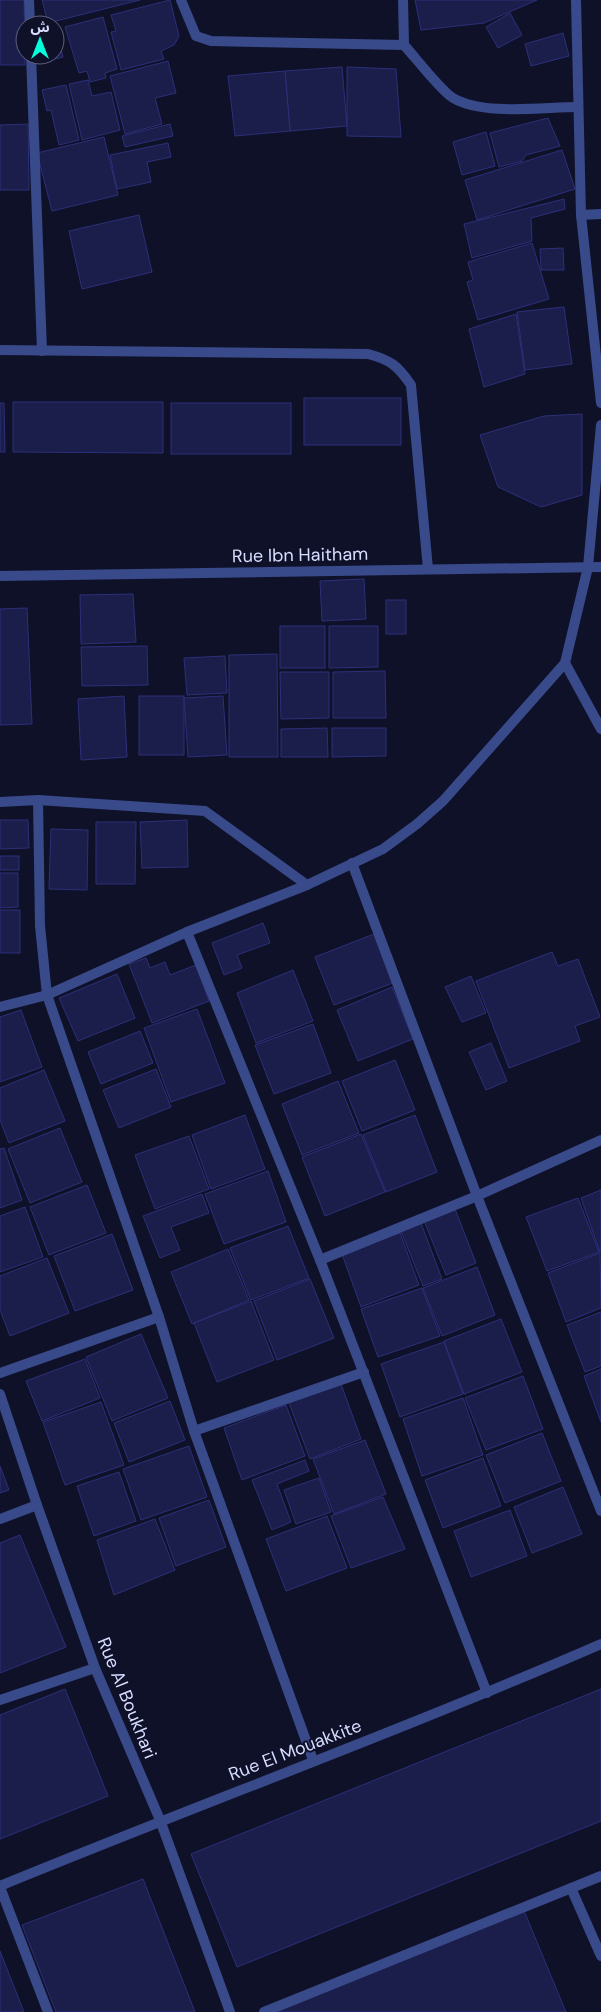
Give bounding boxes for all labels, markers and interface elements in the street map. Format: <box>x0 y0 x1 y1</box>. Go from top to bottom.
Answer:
north arrow <box>15 15 65 65</box>
text: ش <box>30 18 50 36</box>
street label: Rue Ibn Haitham <box>232 542 368 568</box>
street label: Rue Al Boukhari <box>92 1634 162 1762</box>
street label: Rue El Mouakkite <box>225 1714 365 1786</box>

